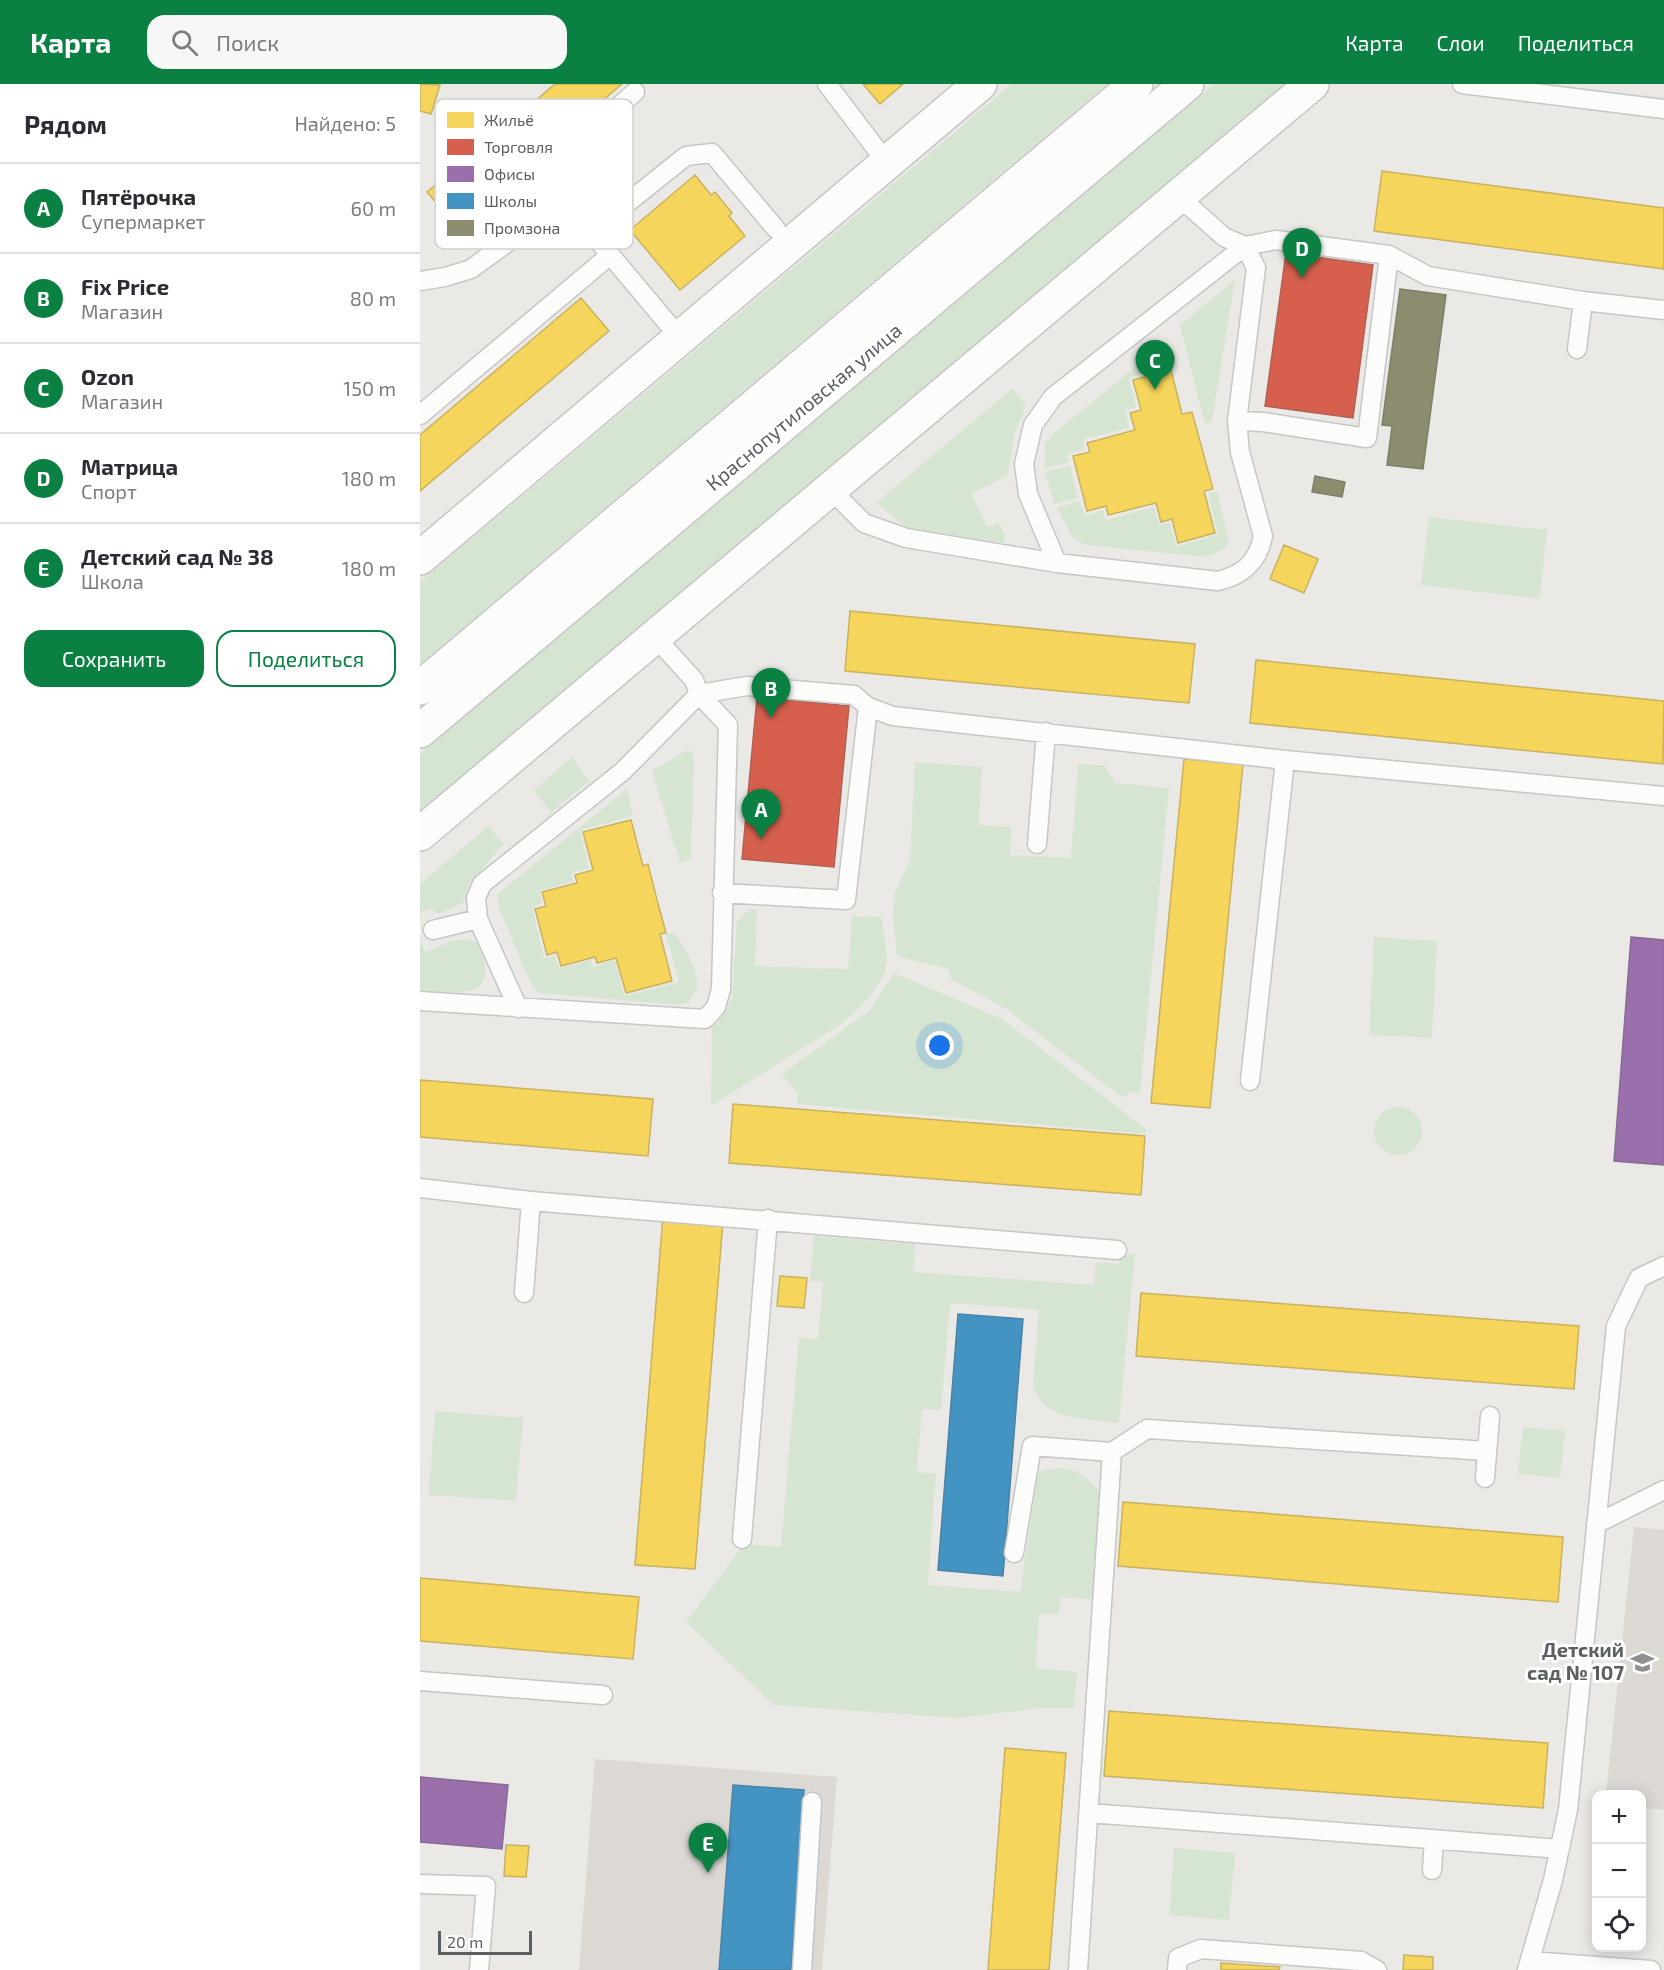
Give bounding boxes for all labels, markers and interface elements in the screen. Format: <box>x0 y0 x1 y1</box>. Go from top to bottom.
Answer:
search box <box>147 15 567 69</box>
text: Карта <box>30 25 111 59</box>
icon: search <box>168 26 201 59</box>
text: Поиск <box>216 29 279 55</box>
text: Карта <box>1345 30 1404 55</box>
text: Слои <box>1437 30 1485 55</box>
text: Поделиться <box>1518 30 1634 55</box>
legend <box>435 99 633 249</box>
text: Рядом <box>24 108 107 139</box>
text: Жильё <box>484 110 534 129</box>
text: Найдено: 5 <box>294 111 396 135</box>
text: Торговля <box>484 137 553 156</box>
text: Офисы <box>484 164 535 183</box>
text: Пятёрочка <box>81 183 196 209</box>
text: Школы <box>484 191 537 210</box>
text: A <box>37 196 50 220</box>
text: 60 m <box>351 196 396 220</box>
text: Супермаркет <box>81 209 205 233</box>
text: Промзона <box>484 218 560 237</box>
pin: D <box>1282 228 1322 278</box>
text: Fix Price <box>81 273 169 299</box>
text: B <box>37 286 50 310</box>
text: 80 m <box>350 286 396 310</box>
text: Магазин <box>81 299 163 323</box>
street label: Краснопутиловская улица <box>701 317 907 496</box>
pin: C <box>1136 340 1174 390</box>
text: Ozon <box>81 363 134 389</box>
text: C <box>38 376 49 400</box>
text: 150 m <box>343 376 396 400</box>
text: Магазин <box>81 389 163 413</box>
text: Матрица <box>81 453 178 479</box>
text: D <box>37 466 50 490</box>
text: 180 m <box>342 466 396 490</box>
text: Спорт <box>81 479 137 503</box>
text: Детский сад № 38 <box>81 543 274 569</box>
text: E <box>38 556 49 580</box>
text: 180 m <box>342 556 396 580</box>
text: Школа <box>81 569 144 593</box>
button: Сохранить <box>24 630 204 687</box>
button: Поделиться <box>216 630 396 687</box>
pin: B <box>752 668 790 718</box>
pin: A <box>742 790 780 839</box>
your location <box>925 1031 954 1060</box>
place label: Детский сад № 107 <box>1527 1637 1624 1684</box>
school or university icon: Детский сад № 107 <box>1629 1649 1655 1675</box>
map controls <box>1592 1790 1646 1952</box>
button: + <box>1592 1790 1646 1844</box>
pin: E <box>688 1824 728 1873</box>
button: − <box>1592 1844 1646 1898</box>
button: locate <box>1592 1898 1646 1952</box>
scale bar <box>438 1928 532 1956</box>
text: 20 m <box>447 1932 483 1951</box>

